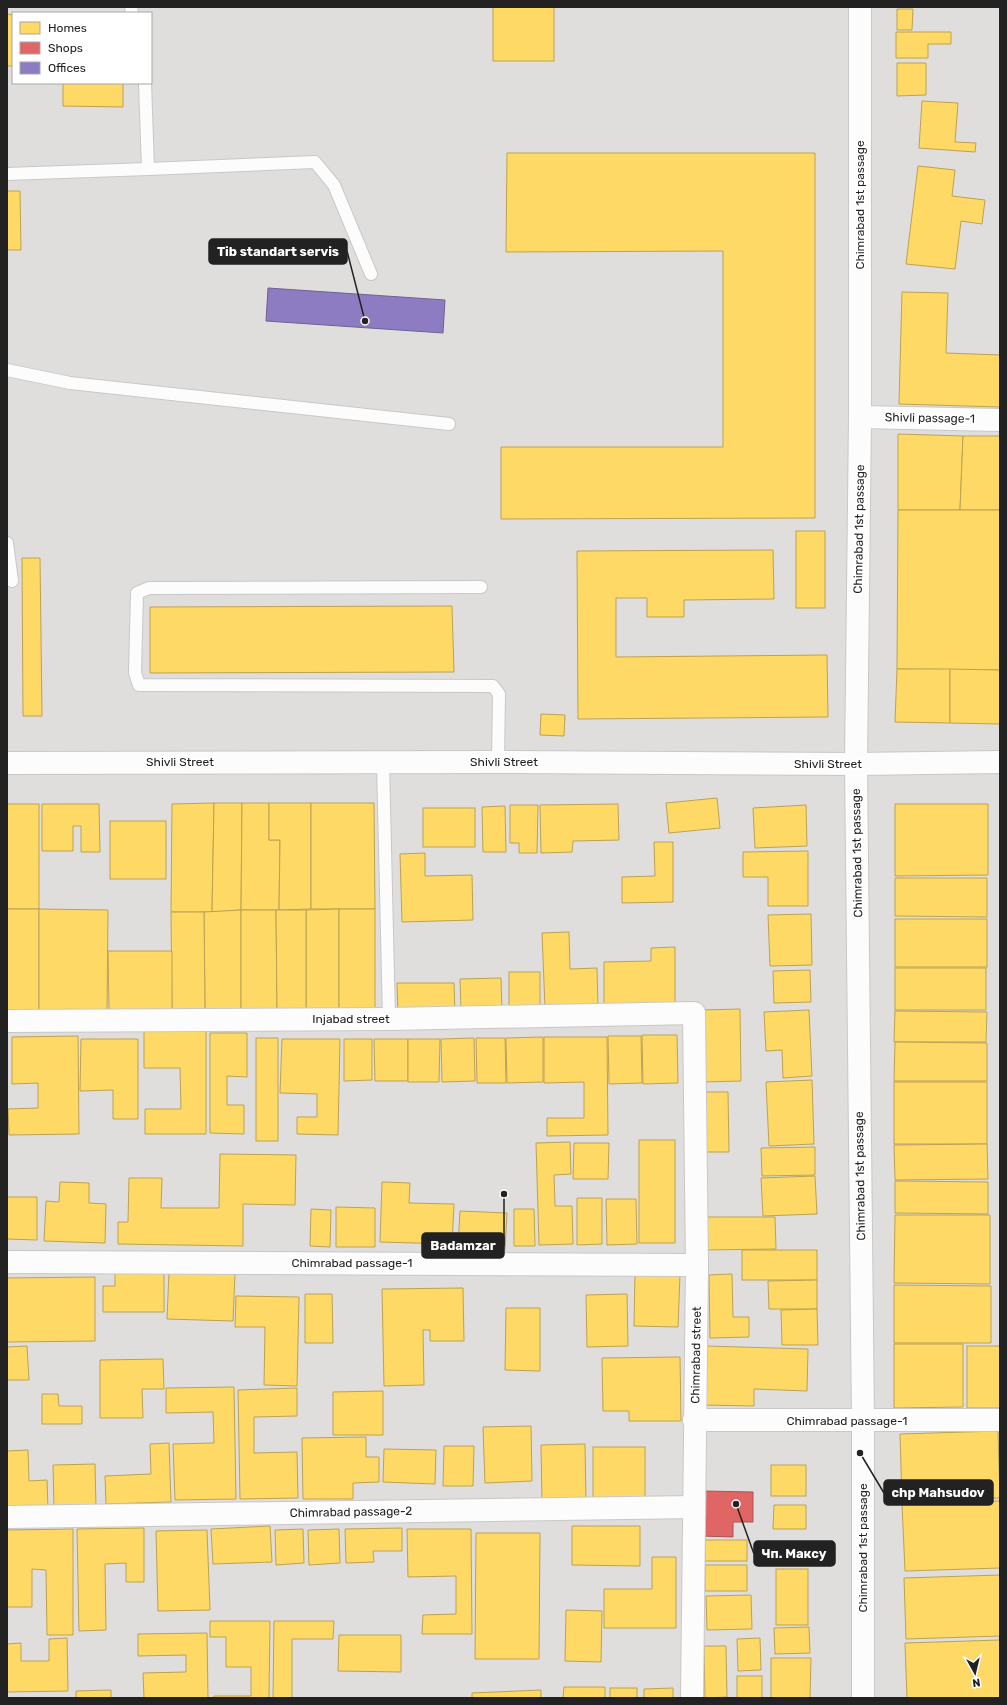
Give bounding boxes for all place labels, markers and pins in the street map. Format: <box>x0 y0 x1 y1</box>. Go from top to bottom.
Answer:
callout: Tib standart servis <box>209 239 347 264</box>
callout: Badamzar <box>422 1233 504 1258</box>
callout: chp Mahsudov <box>884 1480 993 1505</box>
callout: Чп. Максу <box>754 1541 835 1566</box>

